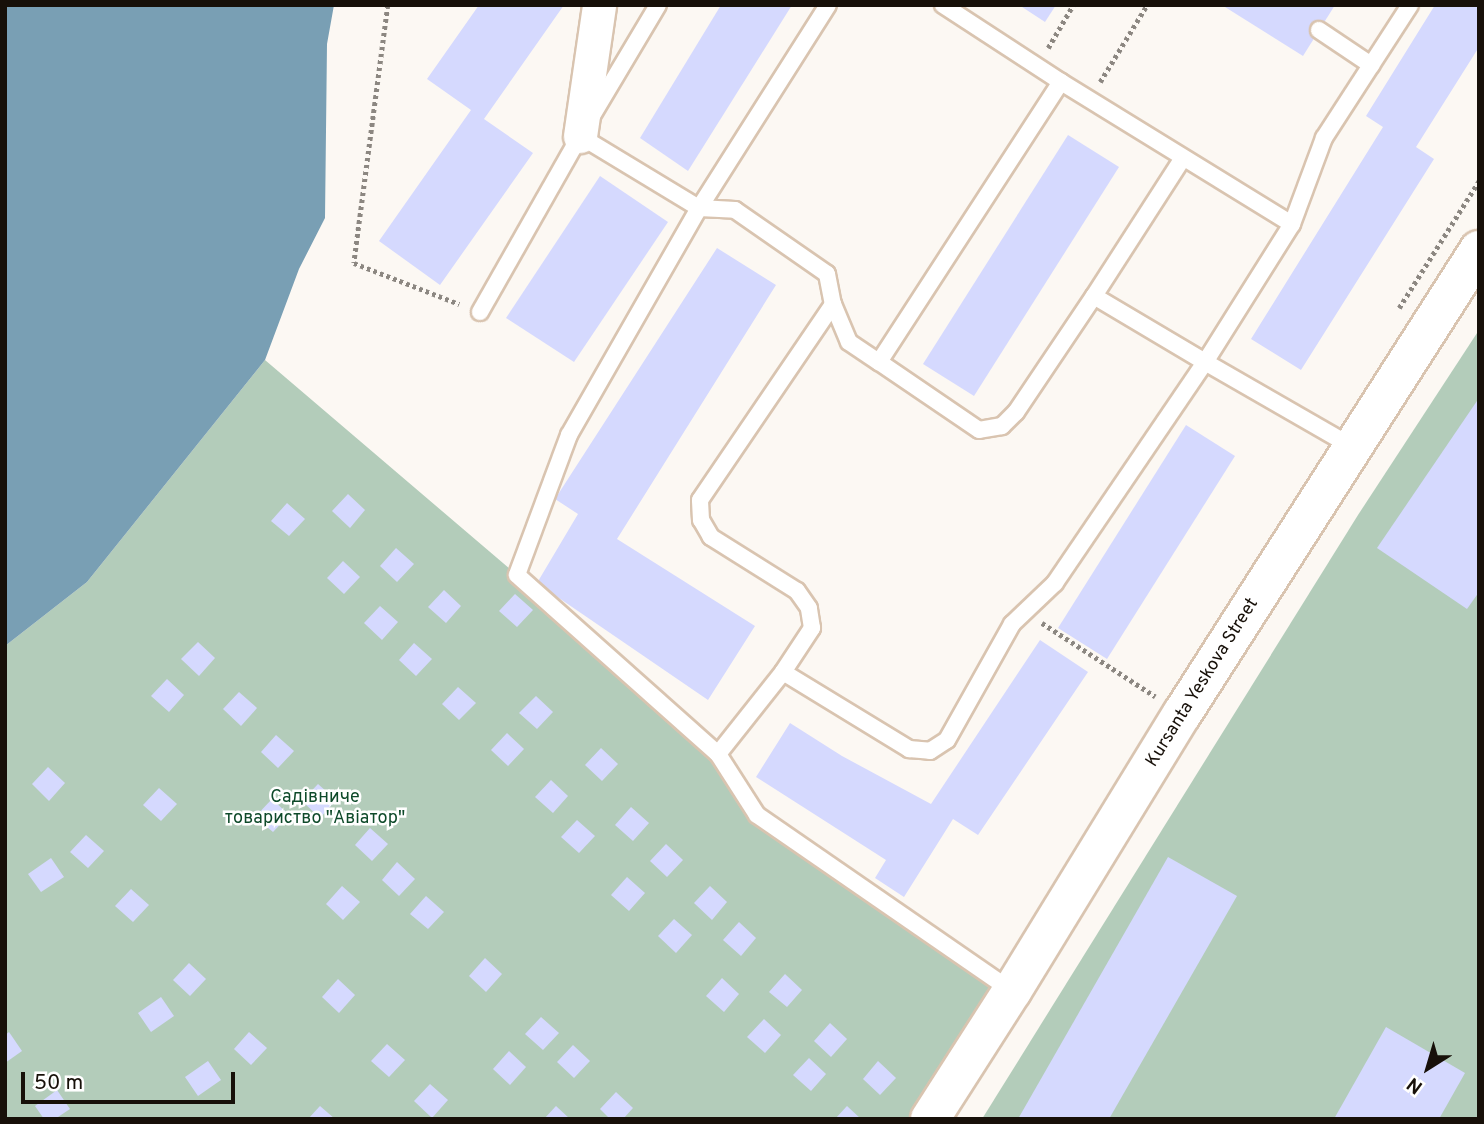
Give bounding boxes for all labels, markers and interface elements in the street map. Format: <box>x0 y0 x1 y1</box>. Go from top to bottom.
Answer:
street label: Kursanta Yeskova Street <box>1142 594 1264 772</box>
park label: Садівниче товариство "Авіатор" <box>225 788 405 830</box>
north arrow <box>1393 1033 1463 1103</box>
scale bar <box>24 1058 238 1102</box>
text: 50 m <box>34 1070 83 1097</box>
text: N <box>1403 1071 1428 1098</box>

